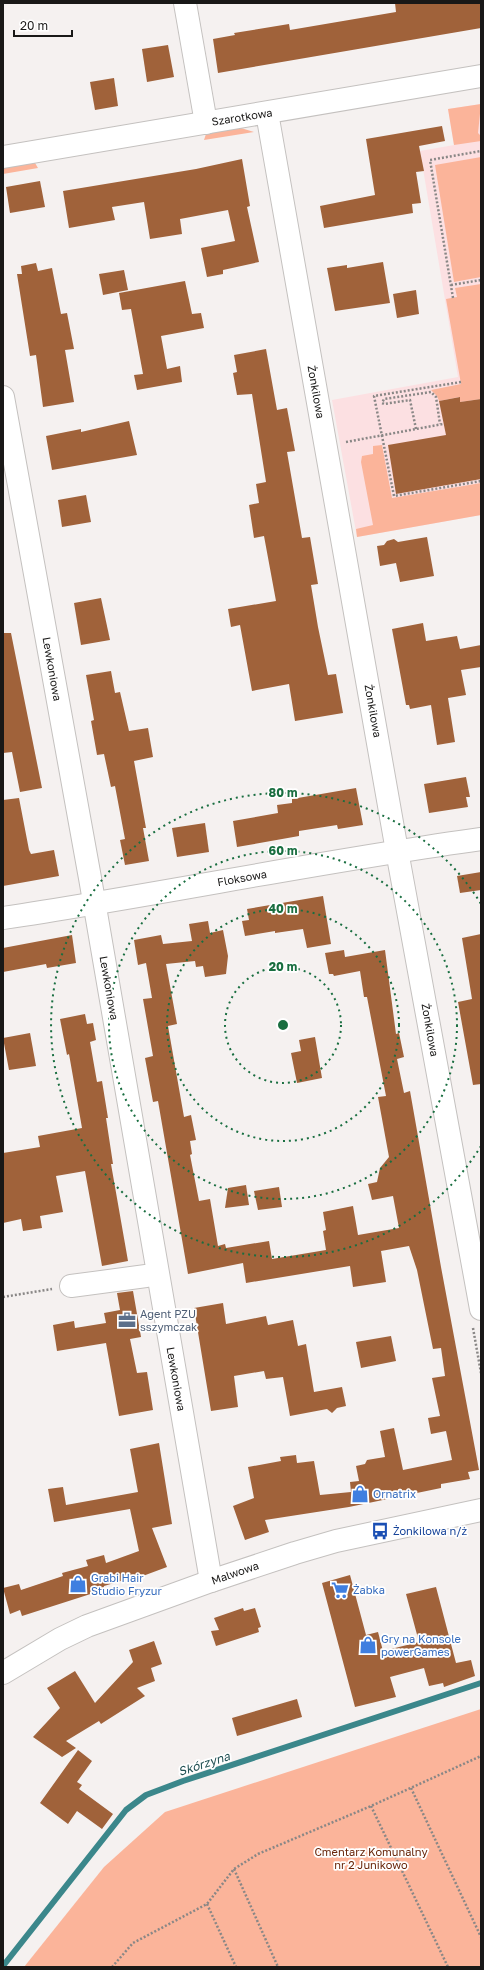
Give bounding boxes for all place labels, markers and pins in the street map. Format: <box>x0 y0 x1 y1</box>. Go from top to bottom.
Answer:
centre of rings <box>276 1018 290 1032</box>
place label: Agent PZU sszymczak <box>140 1307 197 1333</box>
office icon: Agent PZU sszymczak <box>117 1310 137 1330</box>
shop icon: Ornatrix <box>350 1484 370 1504</box>
place label: Ornatrix <box>373 1487 416 1500</box>
bus stop icon: Żonkilowa n/ż <box>370 1521 390 1541</box>
place label: Żonkilowa n/ż <box>393 1524 468 1537</box>
place label: Grabi Hair Studio Fryzur <box>91 1571 163 1597</box>
shop icon: Grabi Hair Studio Fryzur <box>68 1574 88 1594</box>
supermarket icon: Żabka <box>330 1580 350 1600</box>
place label: Żabka <box>353 1583 385 1596</box>
place label: Gry na Konsole powerGames <box>381 1632 461 1658</box>
shop icon: Gry na Konsole powerGames <box>358 1635 378 1655</box>

